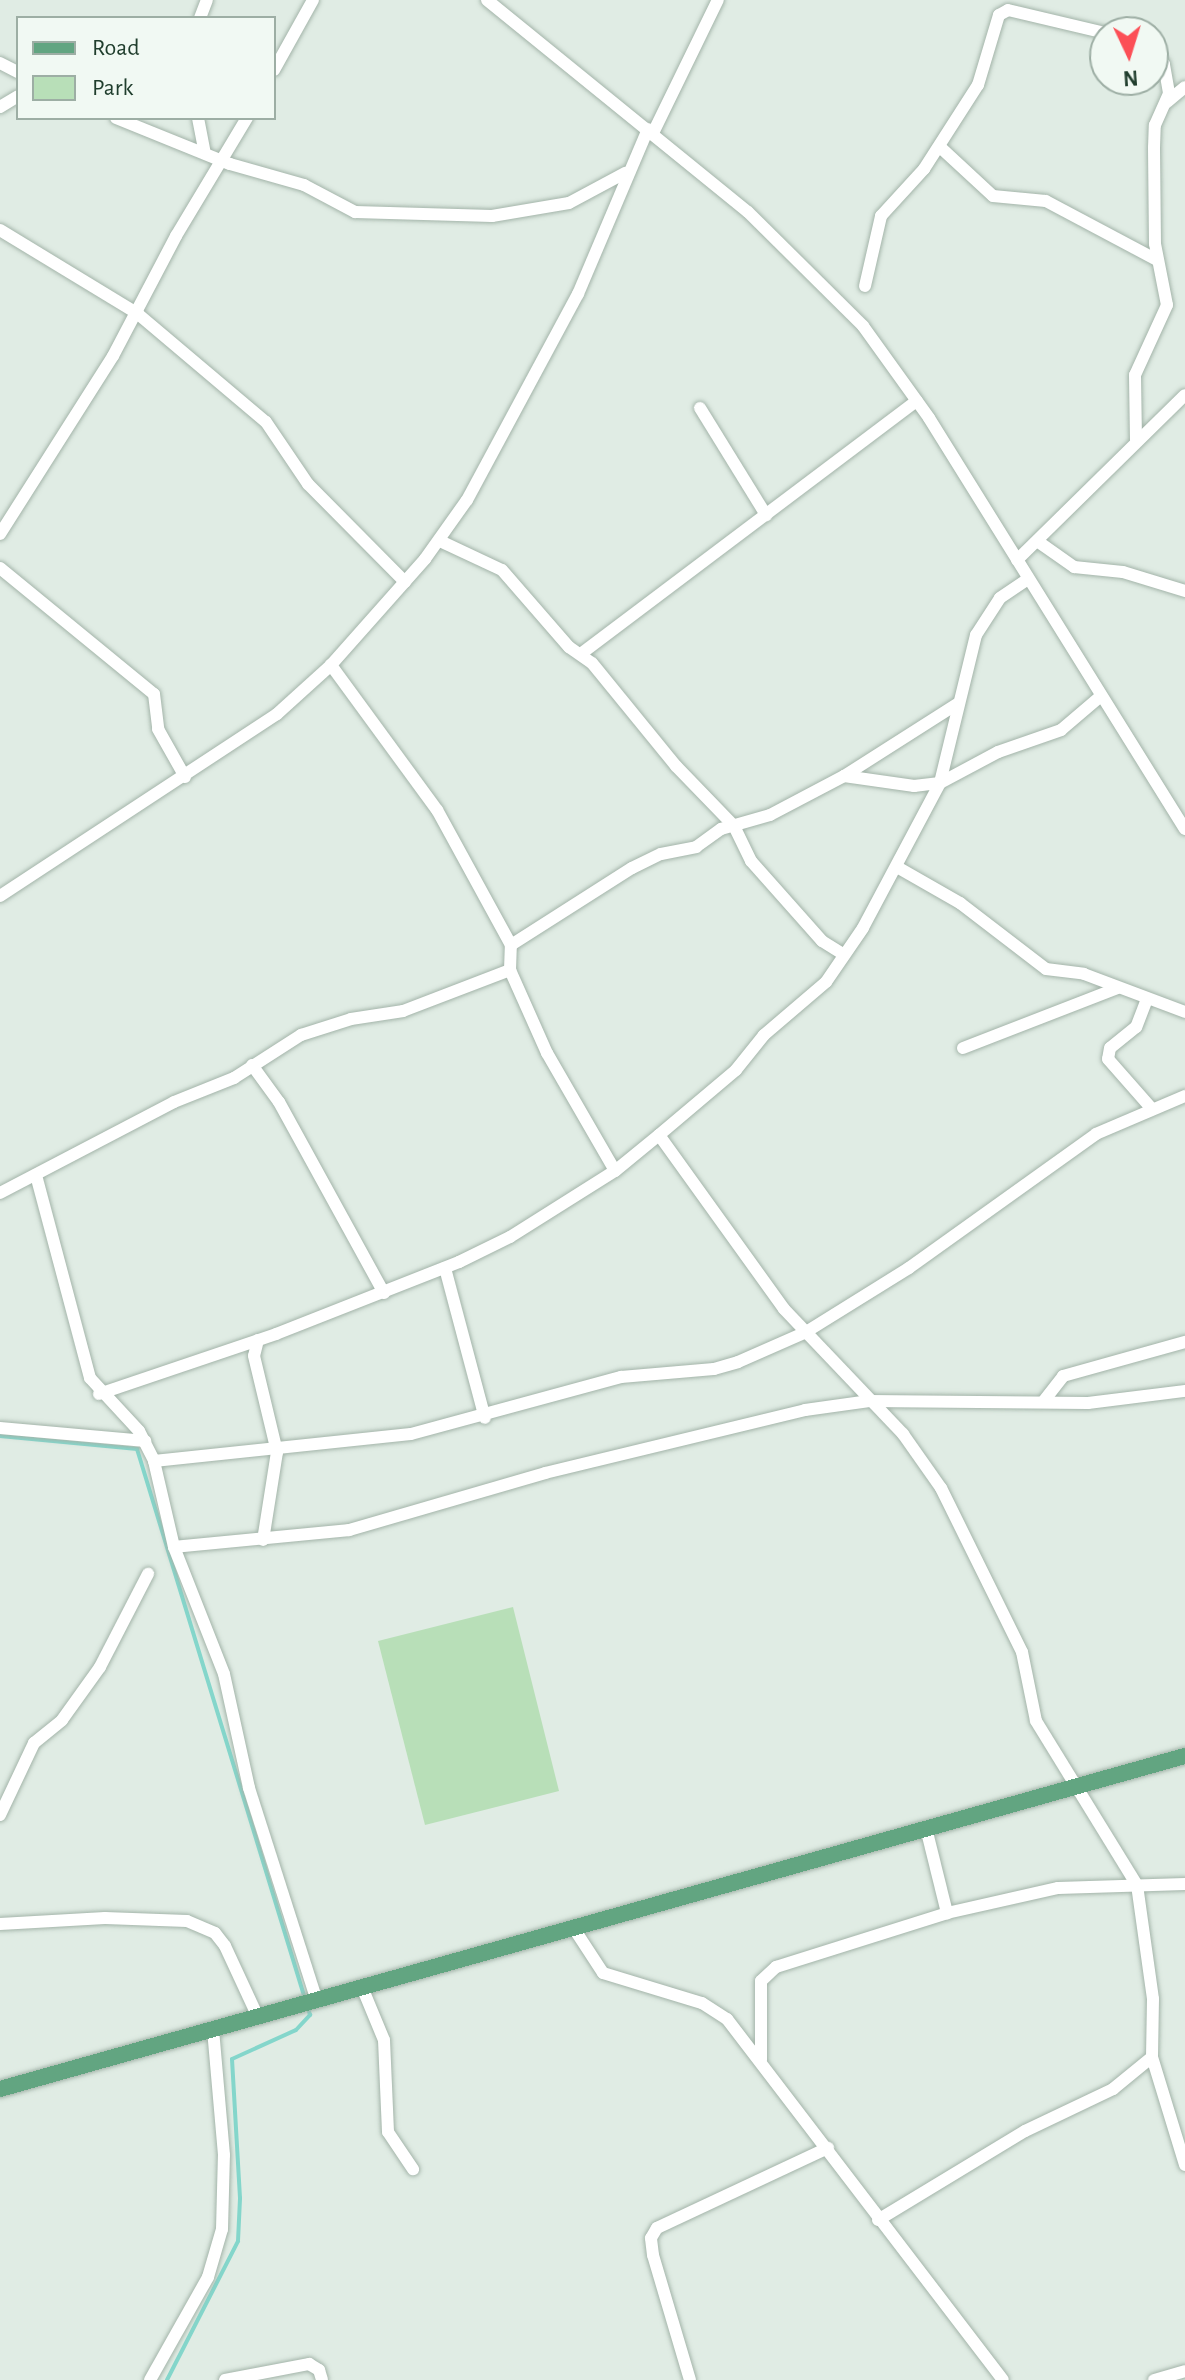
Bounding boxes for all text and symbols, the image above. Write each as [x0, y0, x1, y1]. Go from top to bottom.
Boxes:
legend [16, 16, 276, 120]
north arrow [1089, 16, 1169, 96]
text: Road [92, 36, 140, 60]
text: N [1122, 66, 1139, 89]
text: Park [92, 76, 133, 100]

